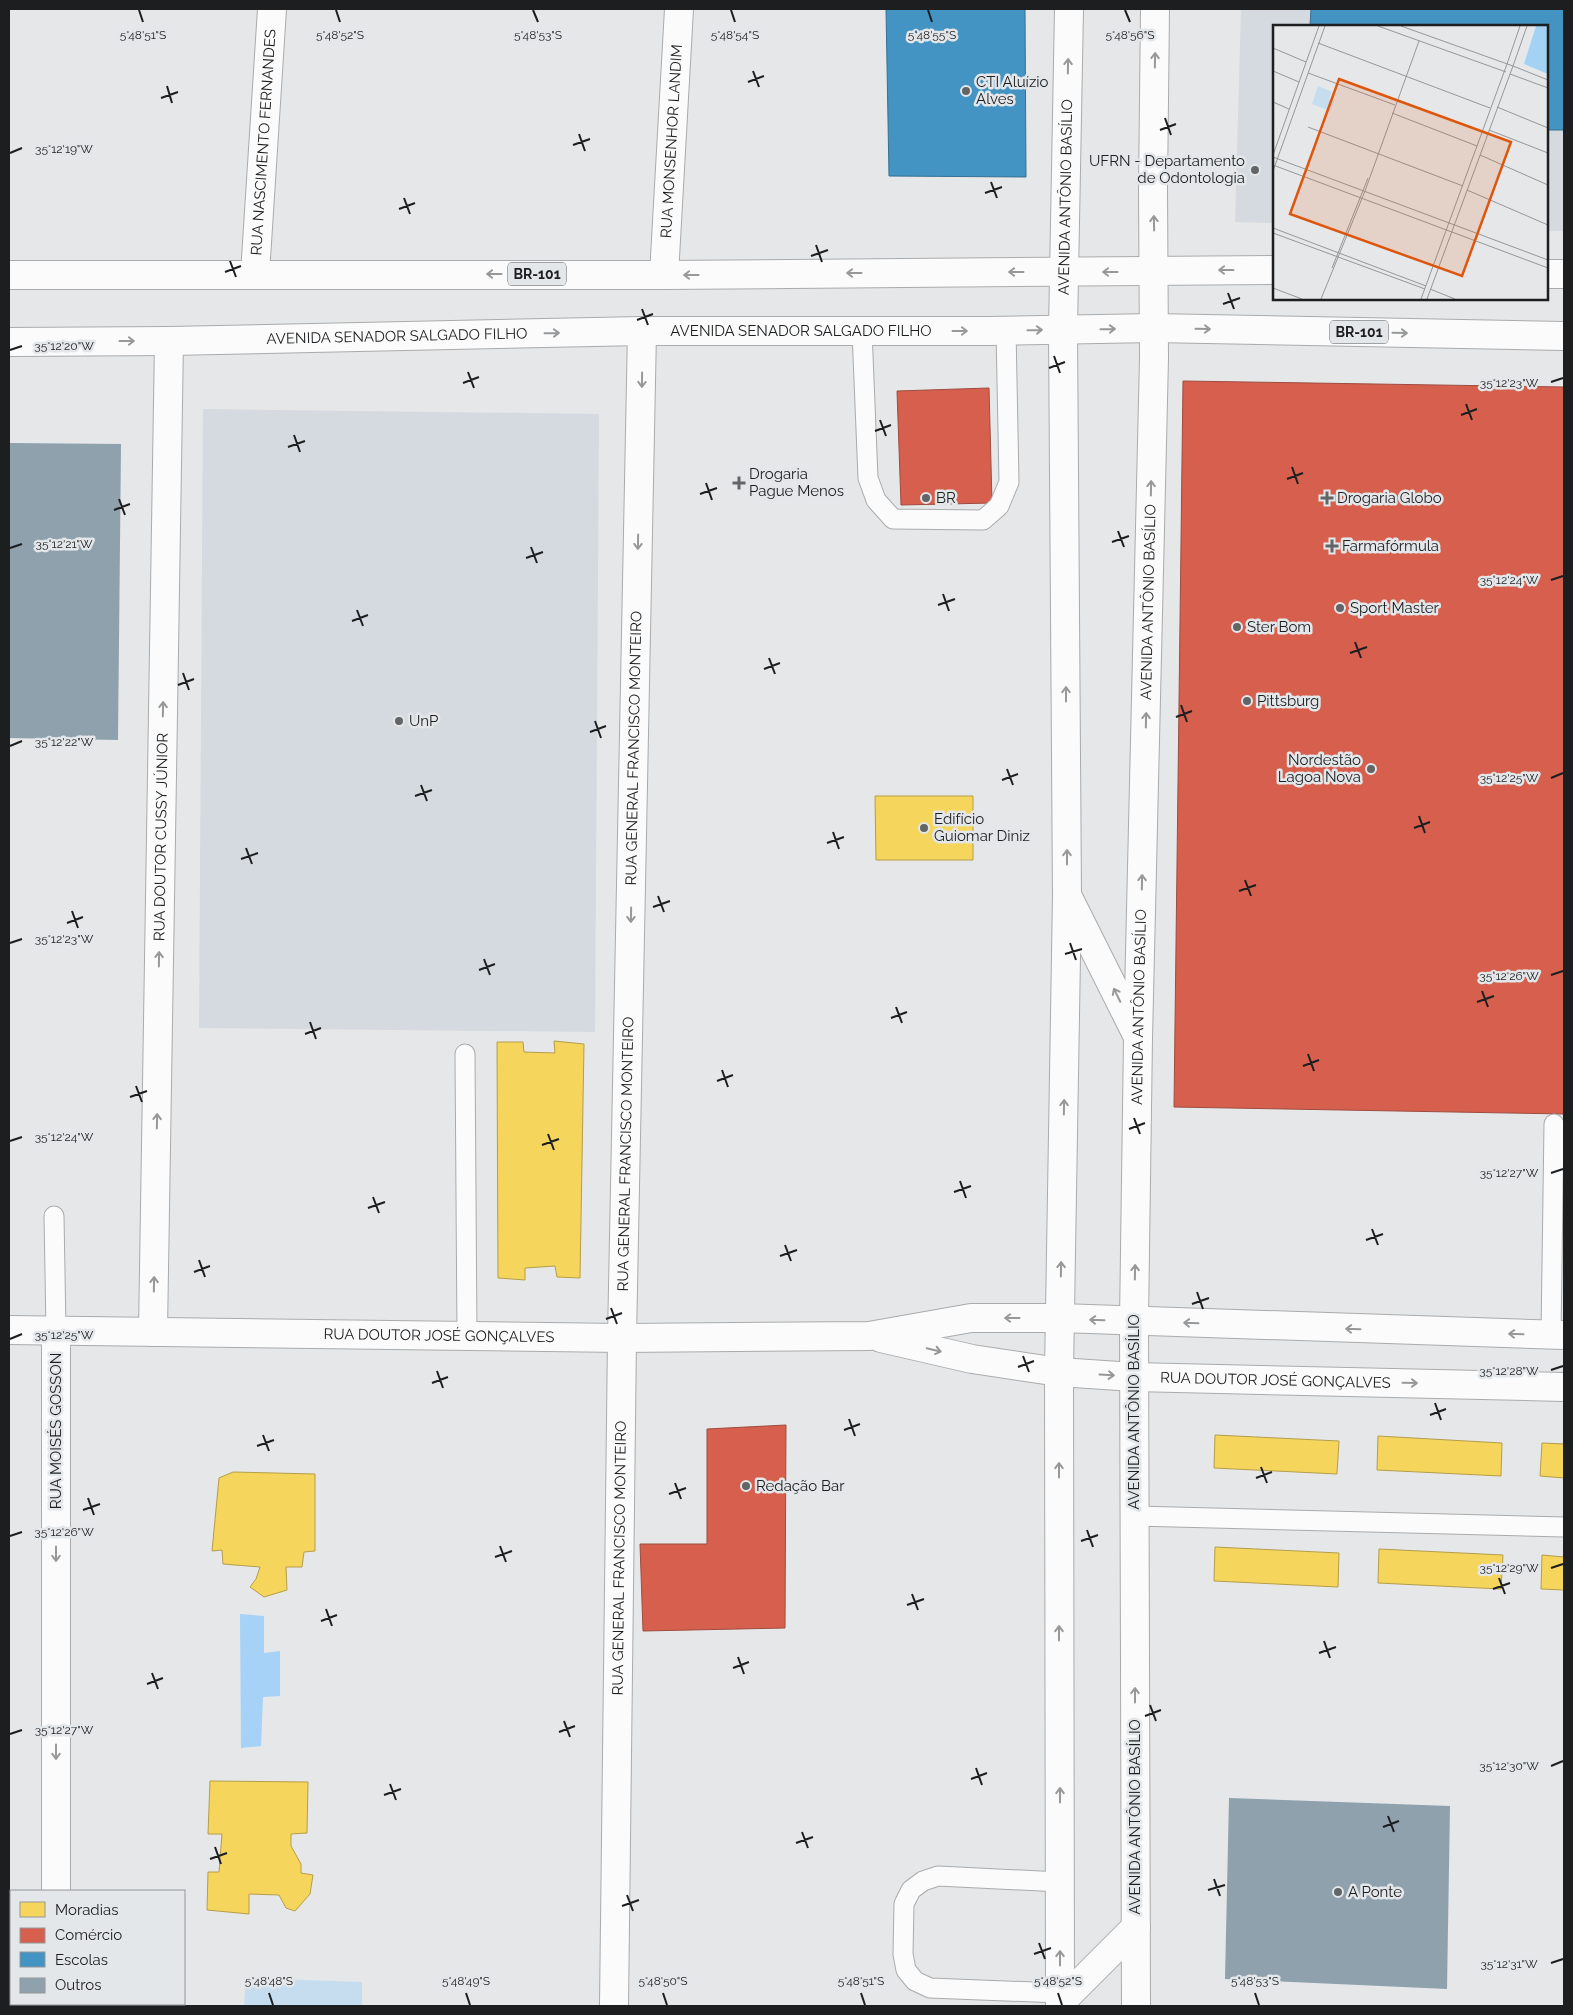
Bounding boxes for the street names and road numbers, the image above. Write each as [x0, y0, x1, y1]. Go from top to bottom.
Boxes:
street label: RUA NASCIMENTO FERNANDES [247, 29, 280, 256]
street label: RUA MONSENHOR LANDIM [657, 44, 686, 239]
street label: AVENIDA ANTÔNIO BASÍLIO [1055, 99, 1076, 295]
road number: BR-101 [508, 262, 566, 286]
road number: BR-101 [1330, 321, 1388, 344]
street label: AVENIDA SENADOR SALGADO FILHO [670, 322, 931, 340]
street label: AVENIDA SENADOR SALGADO FILHO [266, 324, 528, 348]
street label: AVENIDA ANTÔNIO BASÍLIO [1137, 504, 1160, 700]
street label: RUA GENERAL FRANCISCO MONTEIRO [622, 611, 645, 886]
street label: RUA DOUTOR CUSSY JÚNIOR [150, 733, 172, 941]
street label: AVENIDA ANTÔNIO BASÍLIO [1128, 909, 1150, 1105]
street label: RUA GENERAL FRANCISCO MONTEIRO [614, 1017, 637, 1292]
street label: AVENIDA ANTÔNIO BASÍLIO [1125, 1314, 1143, 1510]
street label: RUA DOUTOR JOSÉ GONÇALVES [323, 1325, 555, 1346]
street label: RUA MOISÉS GOSSON [47, 1353, 65, 1509]
street label: RUA DOUTOR JOSÉ GONÇALVES [1160, 1369, 1391, 1392]
street label: RUA GENERAL FRANCISCO MONTEIRO [609, 1421, 630, 1695]
street label: AVENIDA ANTÔNIO BASÍLIO [1126, 1719, 1144, 1915]

